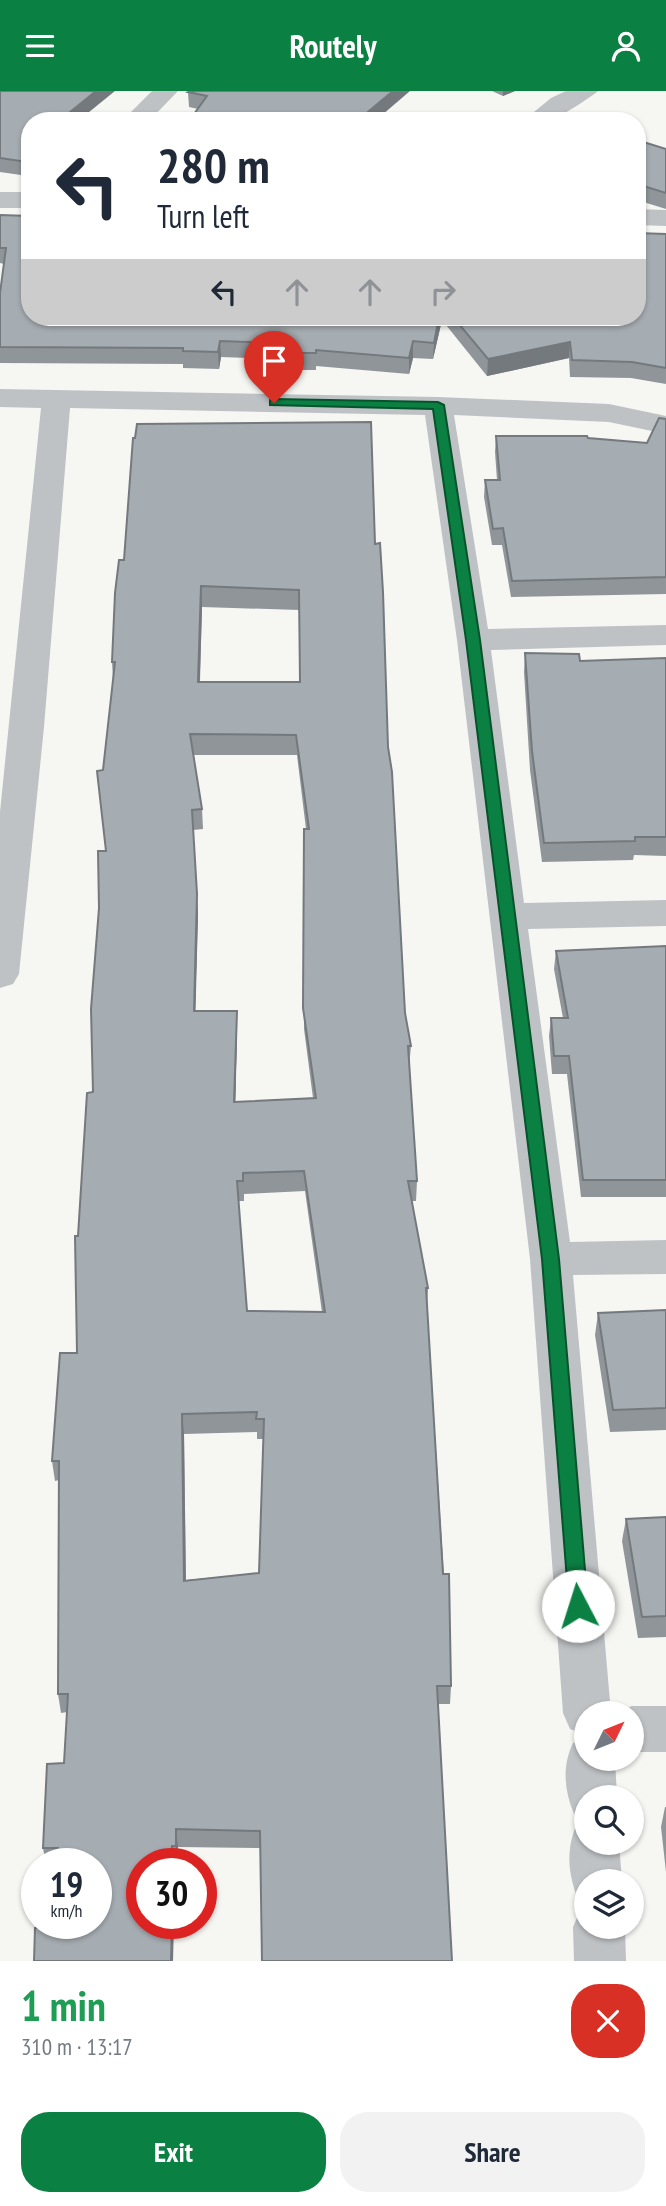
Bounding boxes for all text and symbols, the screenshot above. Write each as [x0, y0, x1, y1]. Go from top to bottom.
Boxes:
text: Routely [290, 25, 376, 67]
icon: menu [21, 27, 59, 65]
icon: person [607, 27, 645, 65]
text: 280 m [157, 133, 270, 197]
icon: left [42, 140, 133, 231]
text: Turn left [157, 195, 249, 237]
icon: left [205, 273, 243, 311]
icon: ahead [278, 273, 316, 311]
icon: ahead [351, 273, 389, 311]
icon: right [424, 273, 462, 311]
pin [244, 331, 304, 403]
icon: arrive [255, 342, 293, 380]
position arrow [541, 1569, 615, 1643]
north arrow [574, 1701, 644, 1771]
map controls [574, 1701, 644, 1939]
button: search [574, 1785, 644, 1855]
speed limit sign: 30 [126, 1848, 217, 1939]
text: 19 [50, 1861, 83, 1907]
button: layers [574, 1869, 644, 1939]
text: km/h [51, 1899, 82, 1922]
text: 1 min [21, 1978, 106, 2033]
button: close [571, 1984, 645, 2058]
text: 310 m · 13:17 [21, 2032, 133, 2061]
button: Exit [21, 2112, 326, 2192]
button: Share [340, 2112, 645, 2192]

